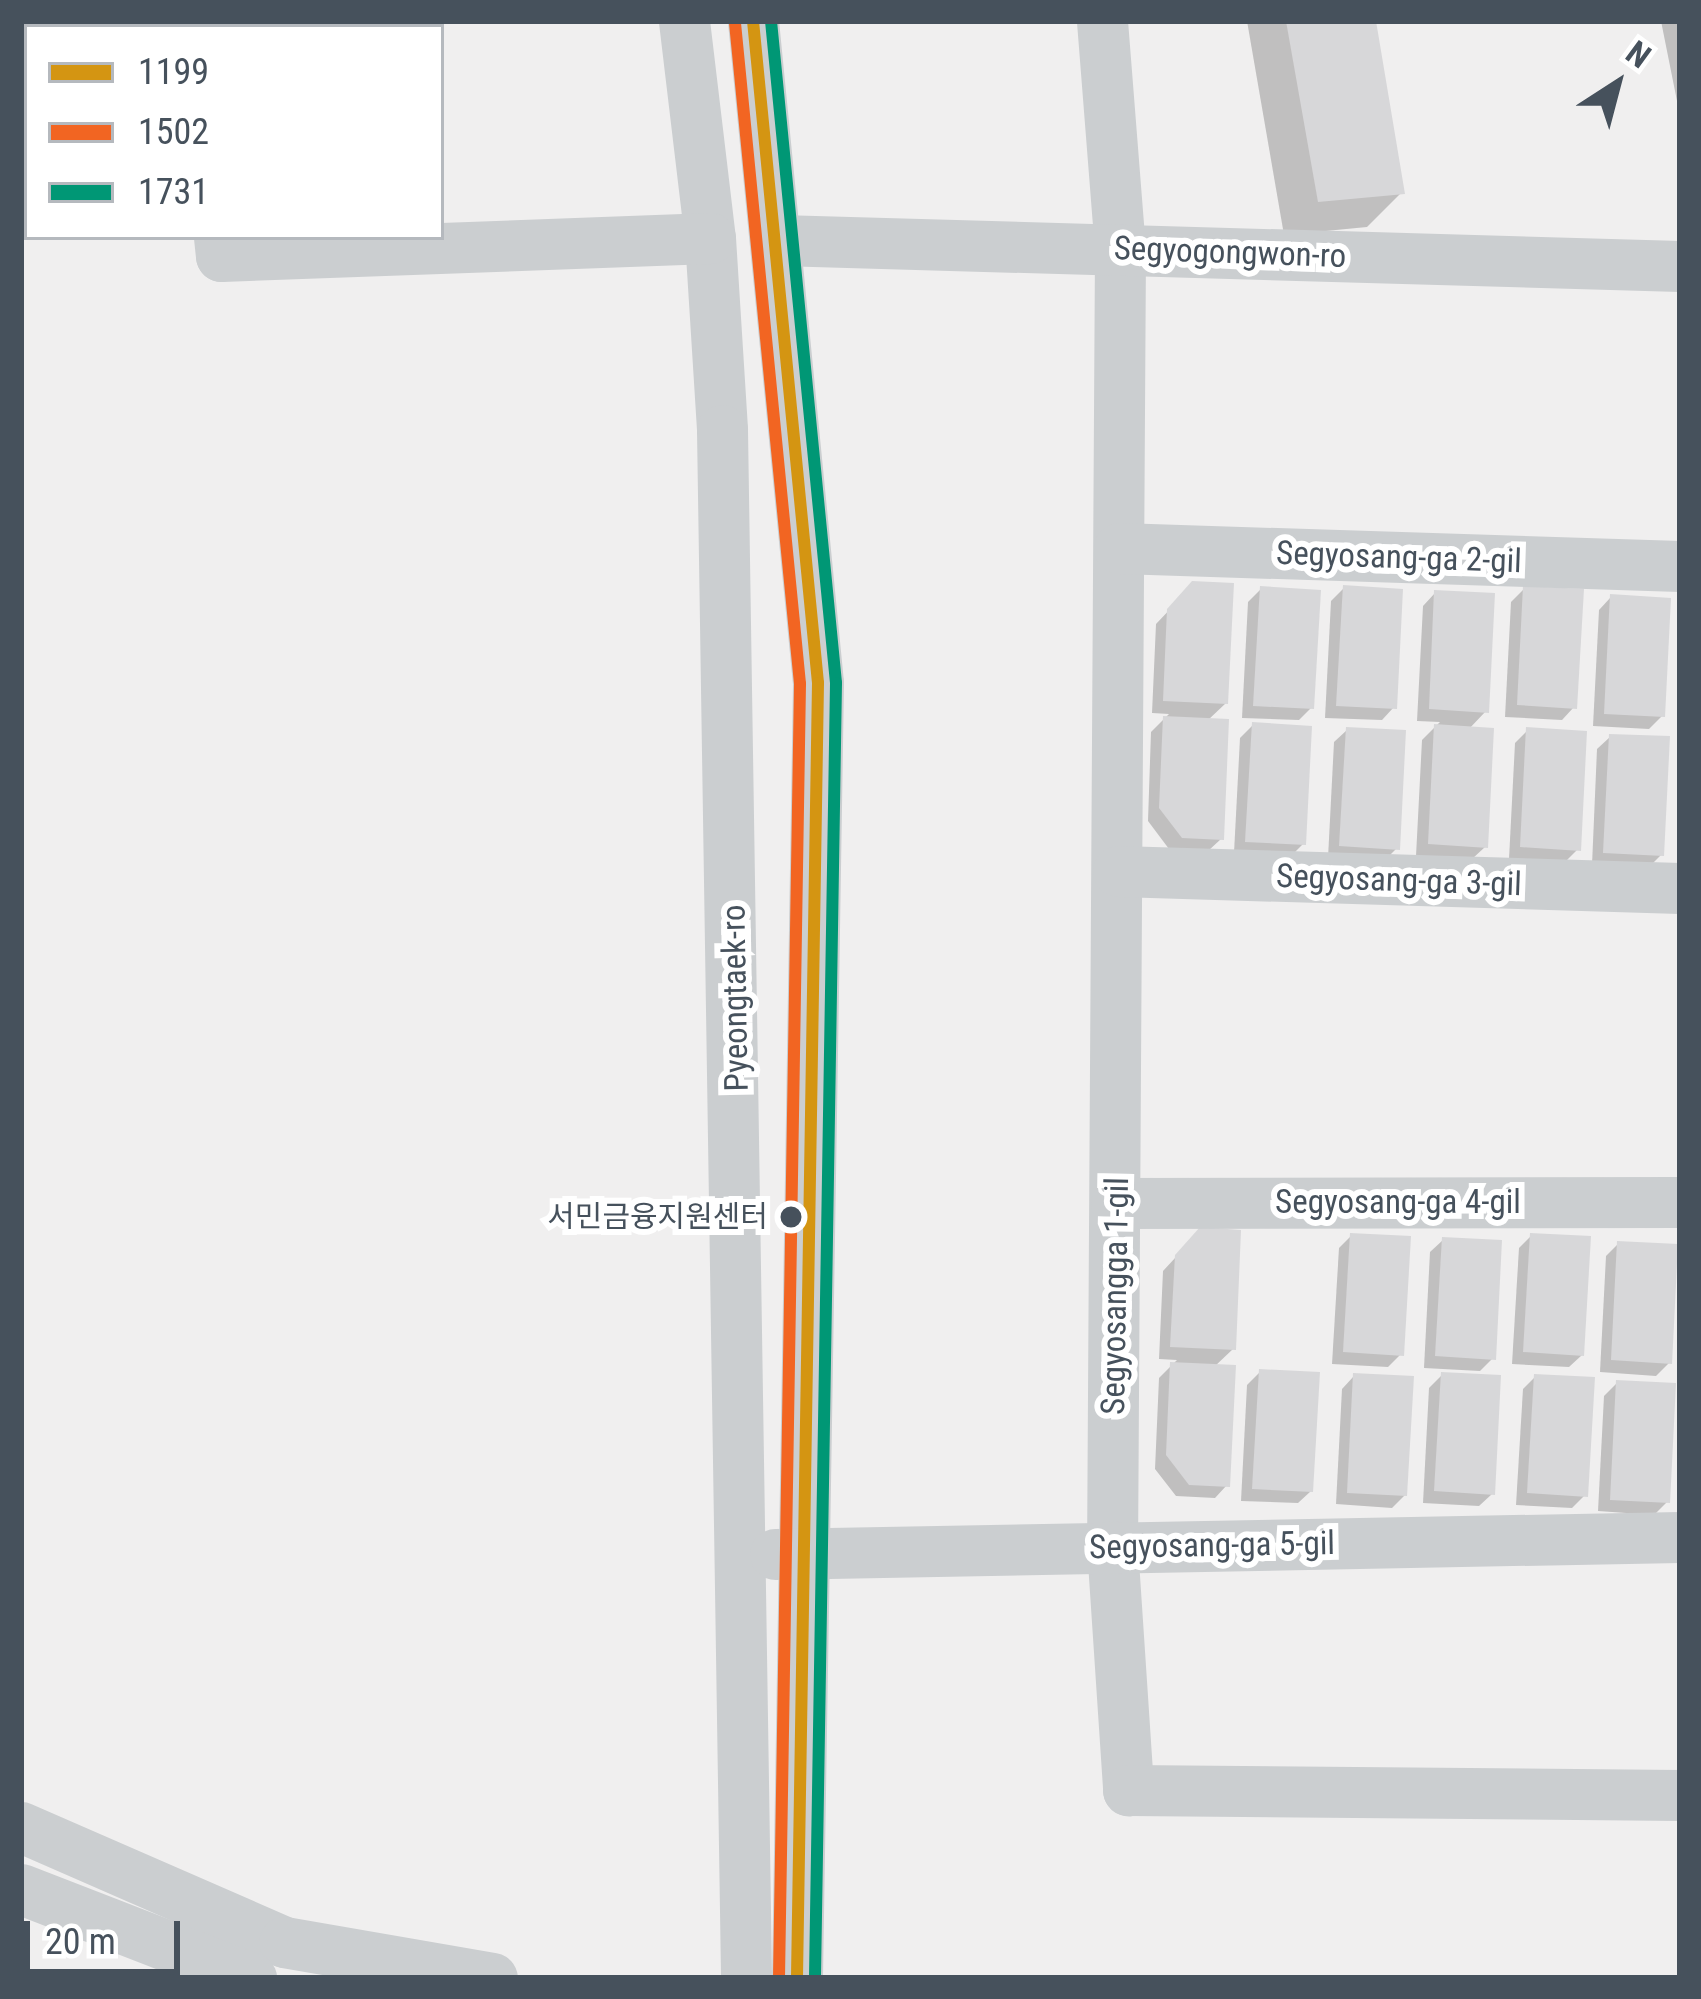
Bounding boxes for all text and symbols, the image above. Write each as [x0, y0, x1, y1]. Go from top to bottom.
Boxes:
legend [24, 24, 444, 240]
north arrow [1557, 24, 1677, 144]
text: N [1619, 33, 1658, 76]
text: 1199 [138, 51, 209, 93]
text: 1502 [138, 111, 209, 153]
text: 1731 [138, 171, 209, 213]
street label: Segyogongwon-ro [1113, 228, 1347, 276]
street label: Segyosang-ga 2-gil [1275, 533, 1523, 581]
street label: Segyosang-ga 3-gil [1275, 856, 1523, 904]
street label: Pyeongtaek-ro [714, 904, 756, 1092]
street label: Segyosangga 1-gil [1093, 1177, 1137, 1415]
street label: Segyosang-ga 4-gil [1275, 1182, 1521, 1222]
place label: 서민금융지원센터 [547, 1199, 768, 1235]
marker: 서민금융지원센터 [780, 1206, 802, 1228]
street label: Segyosang-ga 5-gil [1089, 1523, 1335, 1567]
scale bar [30, 1897, 186, 1971]
text: 20 m [45, 1921, 116, 1963]

